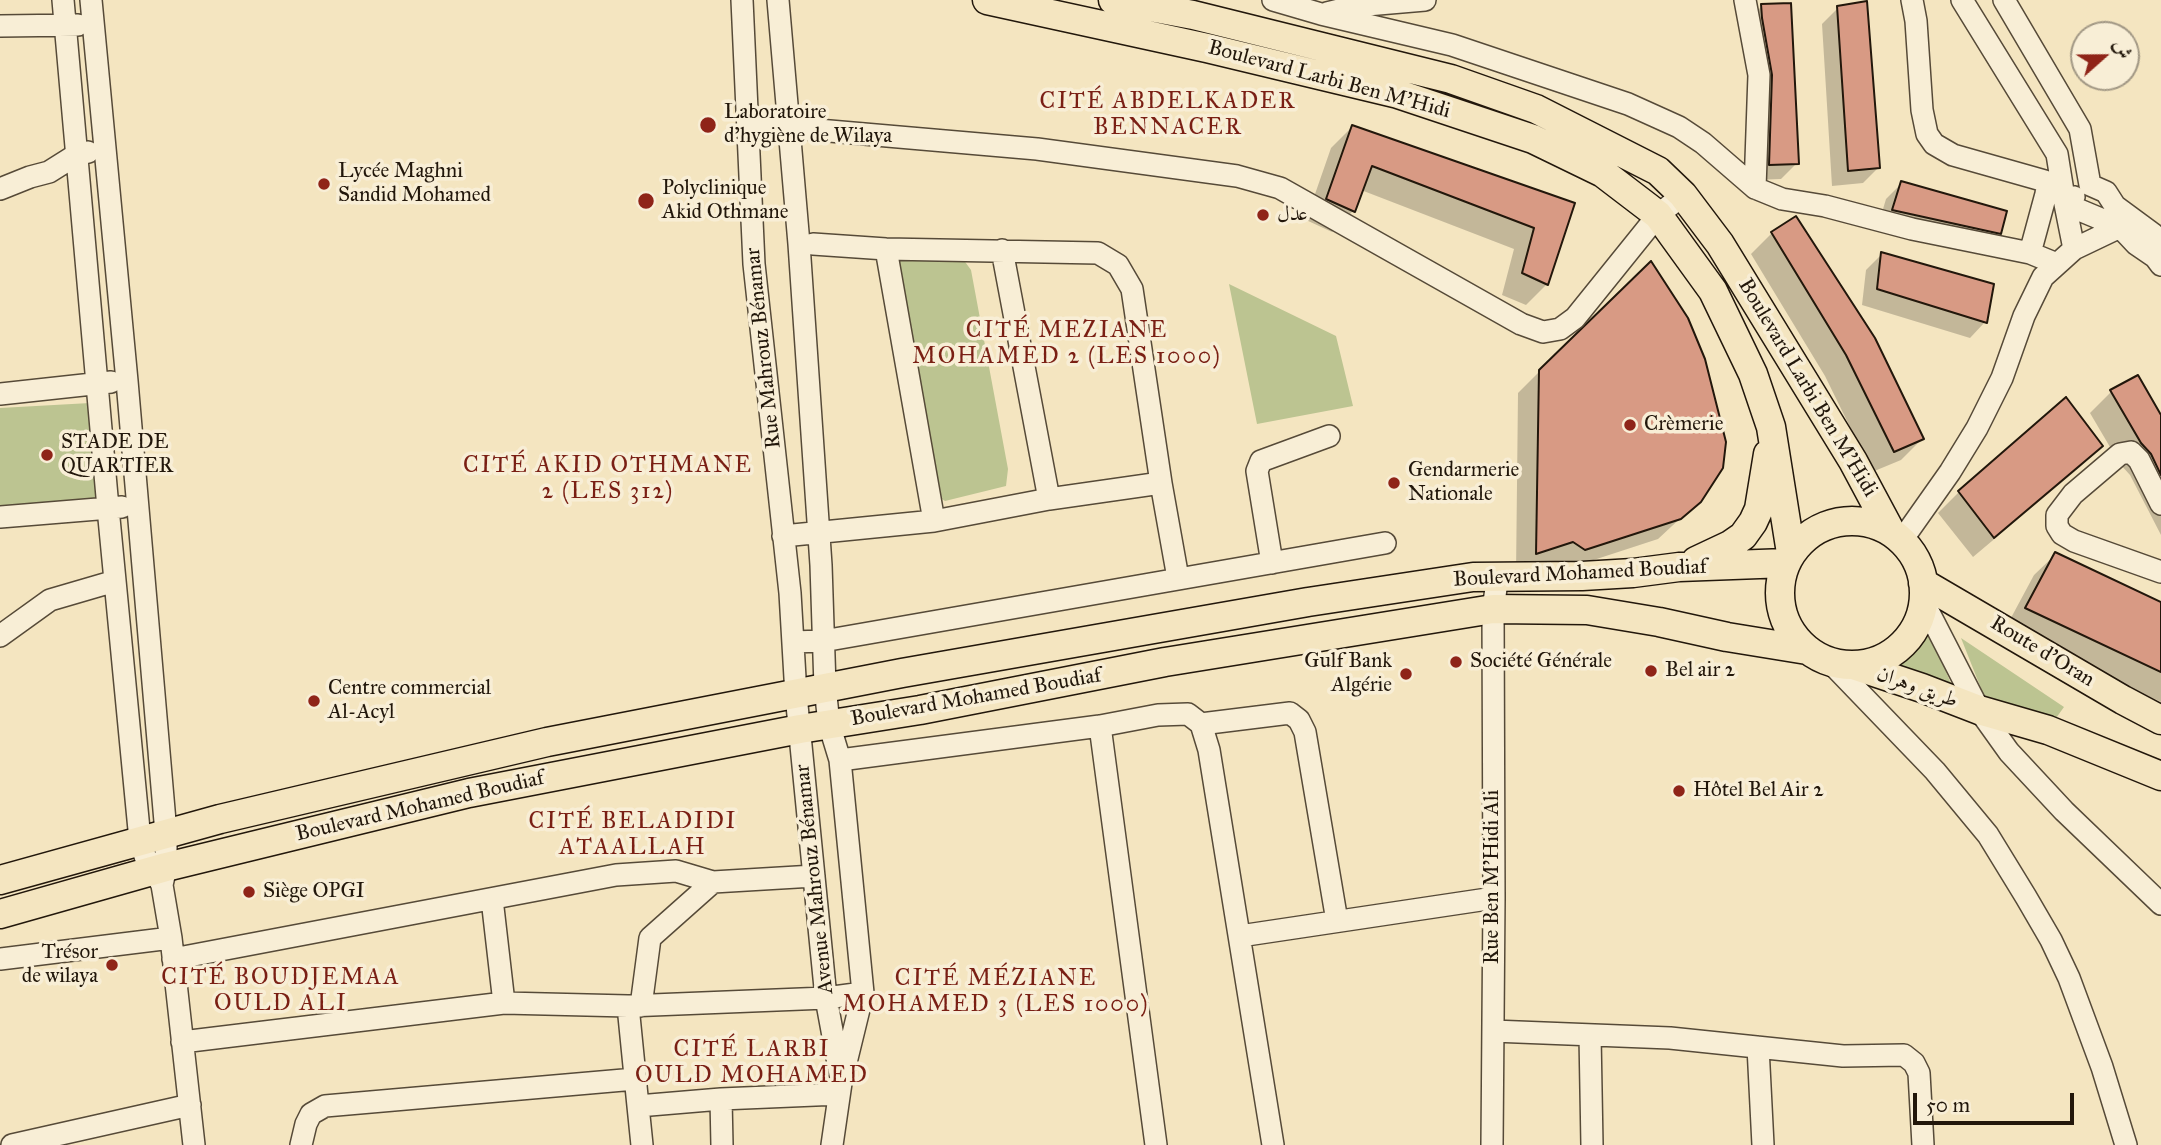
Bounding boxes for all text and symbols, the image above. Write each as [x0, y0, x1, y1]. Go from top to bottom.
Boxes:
north arrow [2070, 21, 2140, 91]
street label: Boulevard Larbi Ben M'Hidi [1205, 35, 1453, 125]
text: ش [2109, 36, 2137, 62]
district label: CITÉ ABDELKADER BENNACER [1041, 88, 1295, 142]
place label: Laboratoire d'hygiène de Wilaya [724, 100, 892, 150]
marker: Laboratoire d'hygiène de Wilaya [698, 115, 718, 135]
place label: Lycée Maghni Sandid Mohamed [338, 159, 491, 209]
marker: Lycée Maghni Sandid Mohamed [316, 176, 332, 192]
place label: Polyclinique Akid Othmane [662, 176, 788, 226]
marker: Polyclinique Akid Othmane [636, 191, 656, 211]
place label: عدل [1277, 202, 1308, 228]
marker: عدل [1255, 207, 1271, 223]
street label: Rue Mahrouz Bénamar [741, 246, 787, 450]
street label: Boulevard Larbi Ben M'Hidi [1732, 274, 1882, 502]
district label: CITÉ MEZIANE MOHAMED 2 (LES 1000) [915, 317, 1219, 371]
place label: Crèmerie [1644, 412, 1723, 438]
marker: Crèmerie [1622, 417, 1638, 433]
place label: STADE DE QUARTIER [61, 430, 173, 480]
marker: STADE DE QUARTIER [39, 447, 55, 463]
district label: CITÉ AKID OTHMANE 2 (LES 312) [465, 452, 751, 506]
place label: Gendarmerie Nationale [1408, 458, 1519, 508]
marker: Gendarmerie Nationale [1386, 475, 1402, 491]
street label: Boulevard Mohamed Boudiaf [1453, 555, 1707, 593]
street label: Route d'Oran [1985, 611, 2099, 693]
place label: Gulf Bank Algérie [1304, 649, 1392, 699]
place label: Société Générale [1470, 649, 1612, 675]
marker: Société Générale [1448, 654, 1464, 670]
place label: Bel air 2 [1665, 658, 1735, 684]
street label: طريق وهران [1873, 662, 1961, 714]
marker: Bel air 2 [1643, 663, 1659, 679]
street label: Boulevard Mohamed Boudiaf [849, 664, 1103, 732]
marker: Gulf Bank Algérie [1398, 666, 1414, 682]
place label: Centre commercial Al-Acyl [328, 676, 491, 726]
marker: Centre commercial Al-Acyl [306, 693, 322, 709]
street label: Avenue Mahrouz Bénamar [790, 763, 840, 995]
street label: Boulevard Mohamed Boudiaf [293, 766, 547, 848]
place label: Hôtel Bel Air 2 [1693, 778, 1824, 804]
marker: Hôtel Bel Air 2 [1671, 783, 1687, 799]
street label: Rue Ben M'Hidi Ali [1480, 790, 1506, 964]
district label: CITÉ BELADIDI ATAALLAH [530, 808, 736, 862]
place label: Siège OPGI [263, 879, 365, 905]
marker: Siège OPGI [241, 884, 257, 900]
place label: Trésor de wilaya [22, 940, 98, 990]
marker: Trésor de wilaya [104, 957, 120, 973]
district label: CITÉ BOUDJEMAA OULD ALI [163, 964, 399, 1018]
district label: CITÉ MÉZIANE MOHAMED 3 (LES 1000) [845, 965, 1147, 1019]
district label: CITÉ LARBI OULD MOHAMED [637, 1036, 867, 1090]
scale bar [1916, 1078, 2077, 1122]
text: 50 m [1926, 1092, 1970, 1118]

